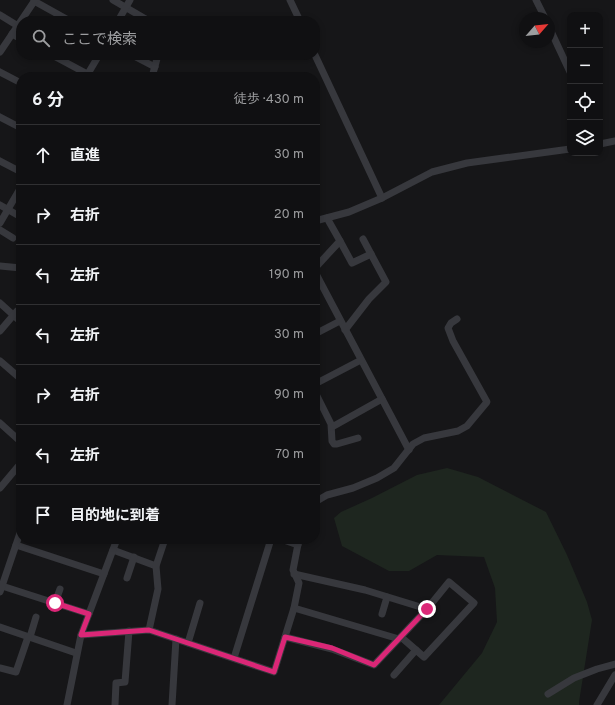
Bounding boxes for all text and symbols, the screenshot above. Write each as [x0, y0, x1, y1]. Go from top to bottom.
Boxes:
north arrow [519, 12, 555, 48]
map controls [567, 12, 603, 156]
button: + [567, 12, 603, 48]
search box [16, 16, 320, 60]
icon: search [30, 27, 52, 49]
text: ここで検索 [62, 31, 137, 50]
button: − [567, 48, 603, 84]
button: locate [567, 84, 603, 120]
text: 6 分 [32, 90, 64, 112]
text: 徒歩 · 430 m [234, 92, 304, 108]
button: layers [567, 120, 603, 156]
icon: ahead [32, 144, 54, 166]
text: 直進 [70, 147, 100, 166]
text: 30 m [274, 147, 304, 163]
icon: right [32, 204, 54, 226]
text: 右折 [70, 207, 100, 226]
text: 20 m [274, 207, 304, 223]
icon: left [32, 264, 54, 286]
text: 左折 [70, 267, 100, 286]
text: 190 m [269, 267, 304, 283]
icon: left [32, 324, 54, 346]
text: 左折 [70, 327, 100, 346]
text: 30 m [274, 327, 304, 343]
icon: right [32, 384, 54, 406]
text: 右折 [70, 387, 100, 406]
text: 90 m [274, 387, 304, 403]
icon: left [32, 444, 54, 466]
text: 左折 [70, 447, 100, 466]
text: 70 m [275, 447, 304, 463]
icon: arrive [32, 504, 54, 526]
text: 目的地に到着 [70, 507, 160, 526]
route start [46, 594, 64, 612]
route end [418, 600, 436, 618]

